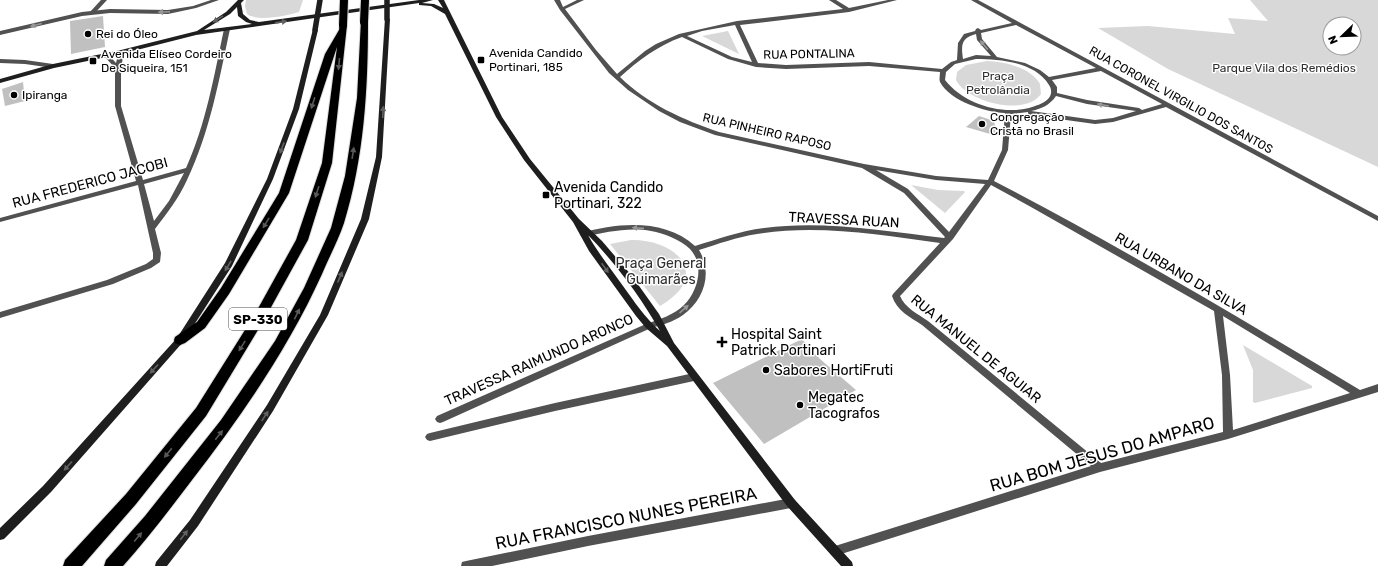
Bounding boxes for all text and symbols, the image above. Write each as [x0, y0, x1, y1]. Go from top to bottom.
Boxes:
one-way arrow [158, 8, 170, 15]
one-way arrow [213, 15, 223, 23]
north arrow [1322, 16, 1362, 56]
one-way arrow [275, 19, 287, 25]
one-way arrow [30, 22, 42, 28]
place label: Rei do Óleo [96, 27, 158, 41]
marker: Rei do Óleo [83, 29, 93, 39]
text: N [1326, 33, 1341, 46]
one-way arrow [980, 40, 989, 50]
street label: RUA CORONEL VIRGILIO DOS SANTOS [1087, 43, 1275, 157]
place label: Avenida Candido Portinari, 185 [489, 46, 583, 74]
street label: RUA PONTALINA [763, 46, 855, 62]
place label: Avenida Elíseo Cordeiro De Siqueira, 151 [101, 47, 232, 75]
marker: Avenida Candido Portinari, 185 [476, 55, 486, 65]
marker: Avenida Elíseo Cordeiro De Siqueira, 151 [88, 56, 98, 66]
one-way arrow [336, 58, 343, 70]
park label: Parque Vila dos Remédios [1212, 61, 1356, 75]
park label: Praça Petrolândia [966, 69, 1030, 97]
place label: Ipiranga [22, 88, 67, 102]
marker: Ipiranga [9, 90, 19, 100]
one-way arrow [310, 97, 316, 109]
one-way arrow [1097, 102, 1110, 108]
one-way arrow [379, 106, 386, 118]
street label: RUA PINHEIRO RAPOSO [701, 110, 833, 154]
place label: Congregação Cristã no Brasil [990, 110, 1074, 138]
marker: Congregação Cristã no Brasil [977, 119, 987, 129]
one-way arrow [278, 142, 284, 154]
one-way arrow [351, 147, 357, 159]
street label: RUA FREDERICO JACOBI [10, 154, 170, 212]
place label: Avenida Candido Portinari, 322 [554, 179, 663, 212]
one-way arrow [314, 186, 320, 198]
marker: Avenida Candido Portinari, 322 [541, 190, 551, 200]
street label: TRAVESSA RUAN [788, 209, 900, 231]
one-way arrow [262, 217, 269, 229]
one-way arrow [632, 225, 644, 232]
street label: RUA URBANO DA SILVA [1112, 229, 1251, 319]
park label: Praça General Guimarães [616, 255, 706, 288]
one-way arrow [224, 260, 231, 272]
one-way arrow [601, 263, 609, 273]
one-way arrow [337, 272, 343, 283]
street label: RUA MANUEL DE AGUIAR [907, 291, 1045, 407]
one-way arrow [678, 305, 689, 314]
road number: SP-330 [229, 308, 287, 330]
one-way arrow [294, 308, 300, 320]
street label: TRAVESSA RAIMUNDO ARONCO [442, 311, 636, 409]
place label: Hospital Saint Patrick Portinari [731, 326, 836, 359]
marker: Hospital Saint Patrick Portinari [716, 336, 728, 348]
one-way arrow [238, 341, 246, 351]
place label: Sabores HortiFruti [774, 362, 893, 379]
one-way arrow [149, 364, 159, 374]
marker: Sabores HortiFruti [761, 365, 771, 375]
place label: Megatec Tacografos [808, 389, 880, 422]
marker: Megatec Tacografos [795, 400, 805, 410]
one-way arrow [261, 410, 268, 422]
street label: RUA BOM JESUS DO AMPARO [987, 412, 1217, 496]
one-way arrow [215, 430, 224, 441]
one-way arrow [164, 447, 173, 458]
one-way arrow [63, 461, 72, 471]
street label: RUA FRANCISCO NUNES PEREIRA [493, 483, 759, 553]
one-way arrow [180, 530, 189, 541]
one-way arrow [134, 532, 143, 542]

